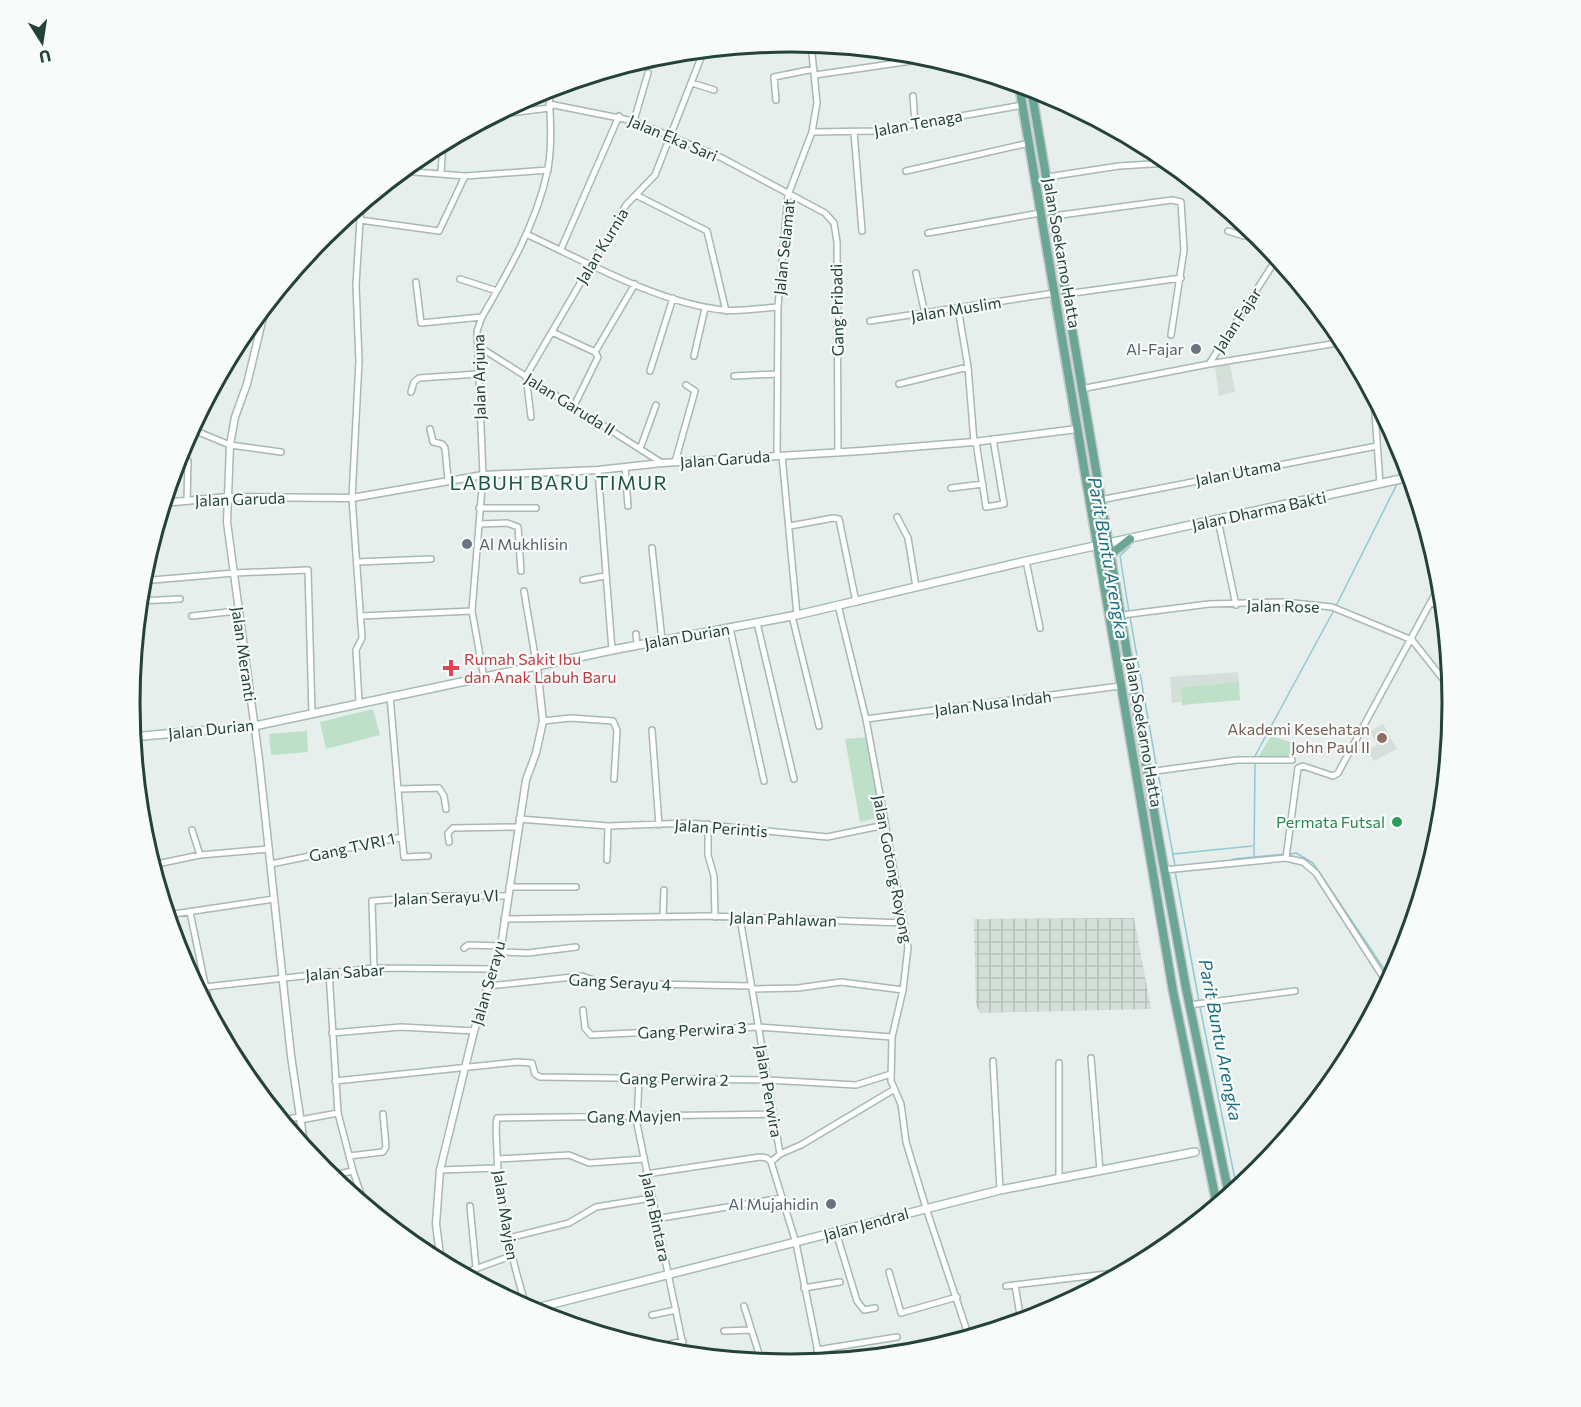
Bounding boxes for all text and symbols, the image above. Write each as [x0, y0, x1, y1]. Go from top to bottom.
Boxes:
north arrow [12, 12, 72, 72]
text: U [38, 47, 53, 68]
street label: Jalan Tenaga [872, 105, 964, 140]
street label: Jalan Eka Sari [626, 110, 721, 165]
street label: Jalan Soekarno Hatta [1040, 176, 1085, 329]
street label: Jalan Selamat [769, 197, 798, 296]
street label: Jalan Kurnia [571, 204, 632, 287]
street label: Gang Pribadi [826, 263, 847, 357]
street label: Jalan Fajar [1209, 283, 1265, 356]
street label: Jalan Muslim [909, 292, 1003, 325]
street label: Jalan Arjuna [468, 334, 489, 420]
place label: Al-Fajar [1126, 339, 1185, 358]
marker: Al-Fajar [1189, 342, 1203, 356]
street label: Jalan Garuda II [522, 368, 619, 439]
street label: Jalan Garuda [679, 446, 771, 471]
street label: Jalan Utama [1194, 454, 1282, 489]
district label: LABUH BARU TIMUR [449, 470, 669, 494]
water label: Parit Buntu Arengka [1084, 475, 1134, 641]
street label: Jalan Garuda [194, 487, 286, 510]
street label: Jalan Dharma Bakti [1190, 487, 1328, 534]
place label: Al Mukhlisin [479, 534, 568, 553]
marker: Al Mukhlisin [460, 537, 474, 551]
street label: Jalan Rose [1246, 595, 1320, 616]
street label: Jalan Meranti [228, 605, 261, 703]
street label: Jalan Durian [643, 619, 731, 652]
place label: Rumah Sakit Ibu dan Anak Labuh Baru [464, 649, 616, 686]
street label: Jalan Soekarno Hatta [1122, 655, 1167, 808]
marker: Rumah Sakit Ibu dan Anak Labuh Baru [442, 659, 460, 677]
street label: Jalan Nusa Indah [933, 686, 1053, 719]
street label: Jalan Durian [167, 715, 255, 742]
place label: Akademi Kesehatan John Paul II [1227, 719, 1370, 756]
marker: Akademi Kesehatan John Paul II [1375, 731, 1389, 745]
street label: Jalan Gotong Royong [870, 793, 917, 945]
place label: Permata Futsal [1276, 812, 1385, 831]
street label: Jalan Perintis [674, 815, 768, 840]
marker: Permata Futsal [1390, 815, 1404, 829]
street label: Gang TVRI 1 [307, 828, 397, 865]
street label: Jalan Serayu VI [393, 885, 499, 908]
street label: Jalan Pahlawan [729, 907, 837, 930]
street label: Jalan Serayu [466, 938, 509, 1027]
water label: Parit Buntu Arengka [1195, 957, 1247, 1123]
street label: Jalan Sabar [305, 959, 386, 984]
street label: Gang Serayu 4 [568, 969, 672, 994]
street label: Gang Perwira 3 [637, 1017, 747, 1042]
street label: Jalan Perwira [752, 1043, 787, 1139]
street label: Gang Perwira 2 [619, 1068, 729, 1089]
street label: Gang Mayjen [587, 1105, 681, 1126]
street label: Jalan Mayjen [490, 1168, 523, 1261]
street label: Jalan Bintara [638, 1170, 675, 1263]
place label: Al Mujahidin [728, 1194, 819, 1213]
marker: Al Mujahidin [824, 1197, 838, 1211]
street label: Jalan Jendral [821, 1203, 911, 1244]

